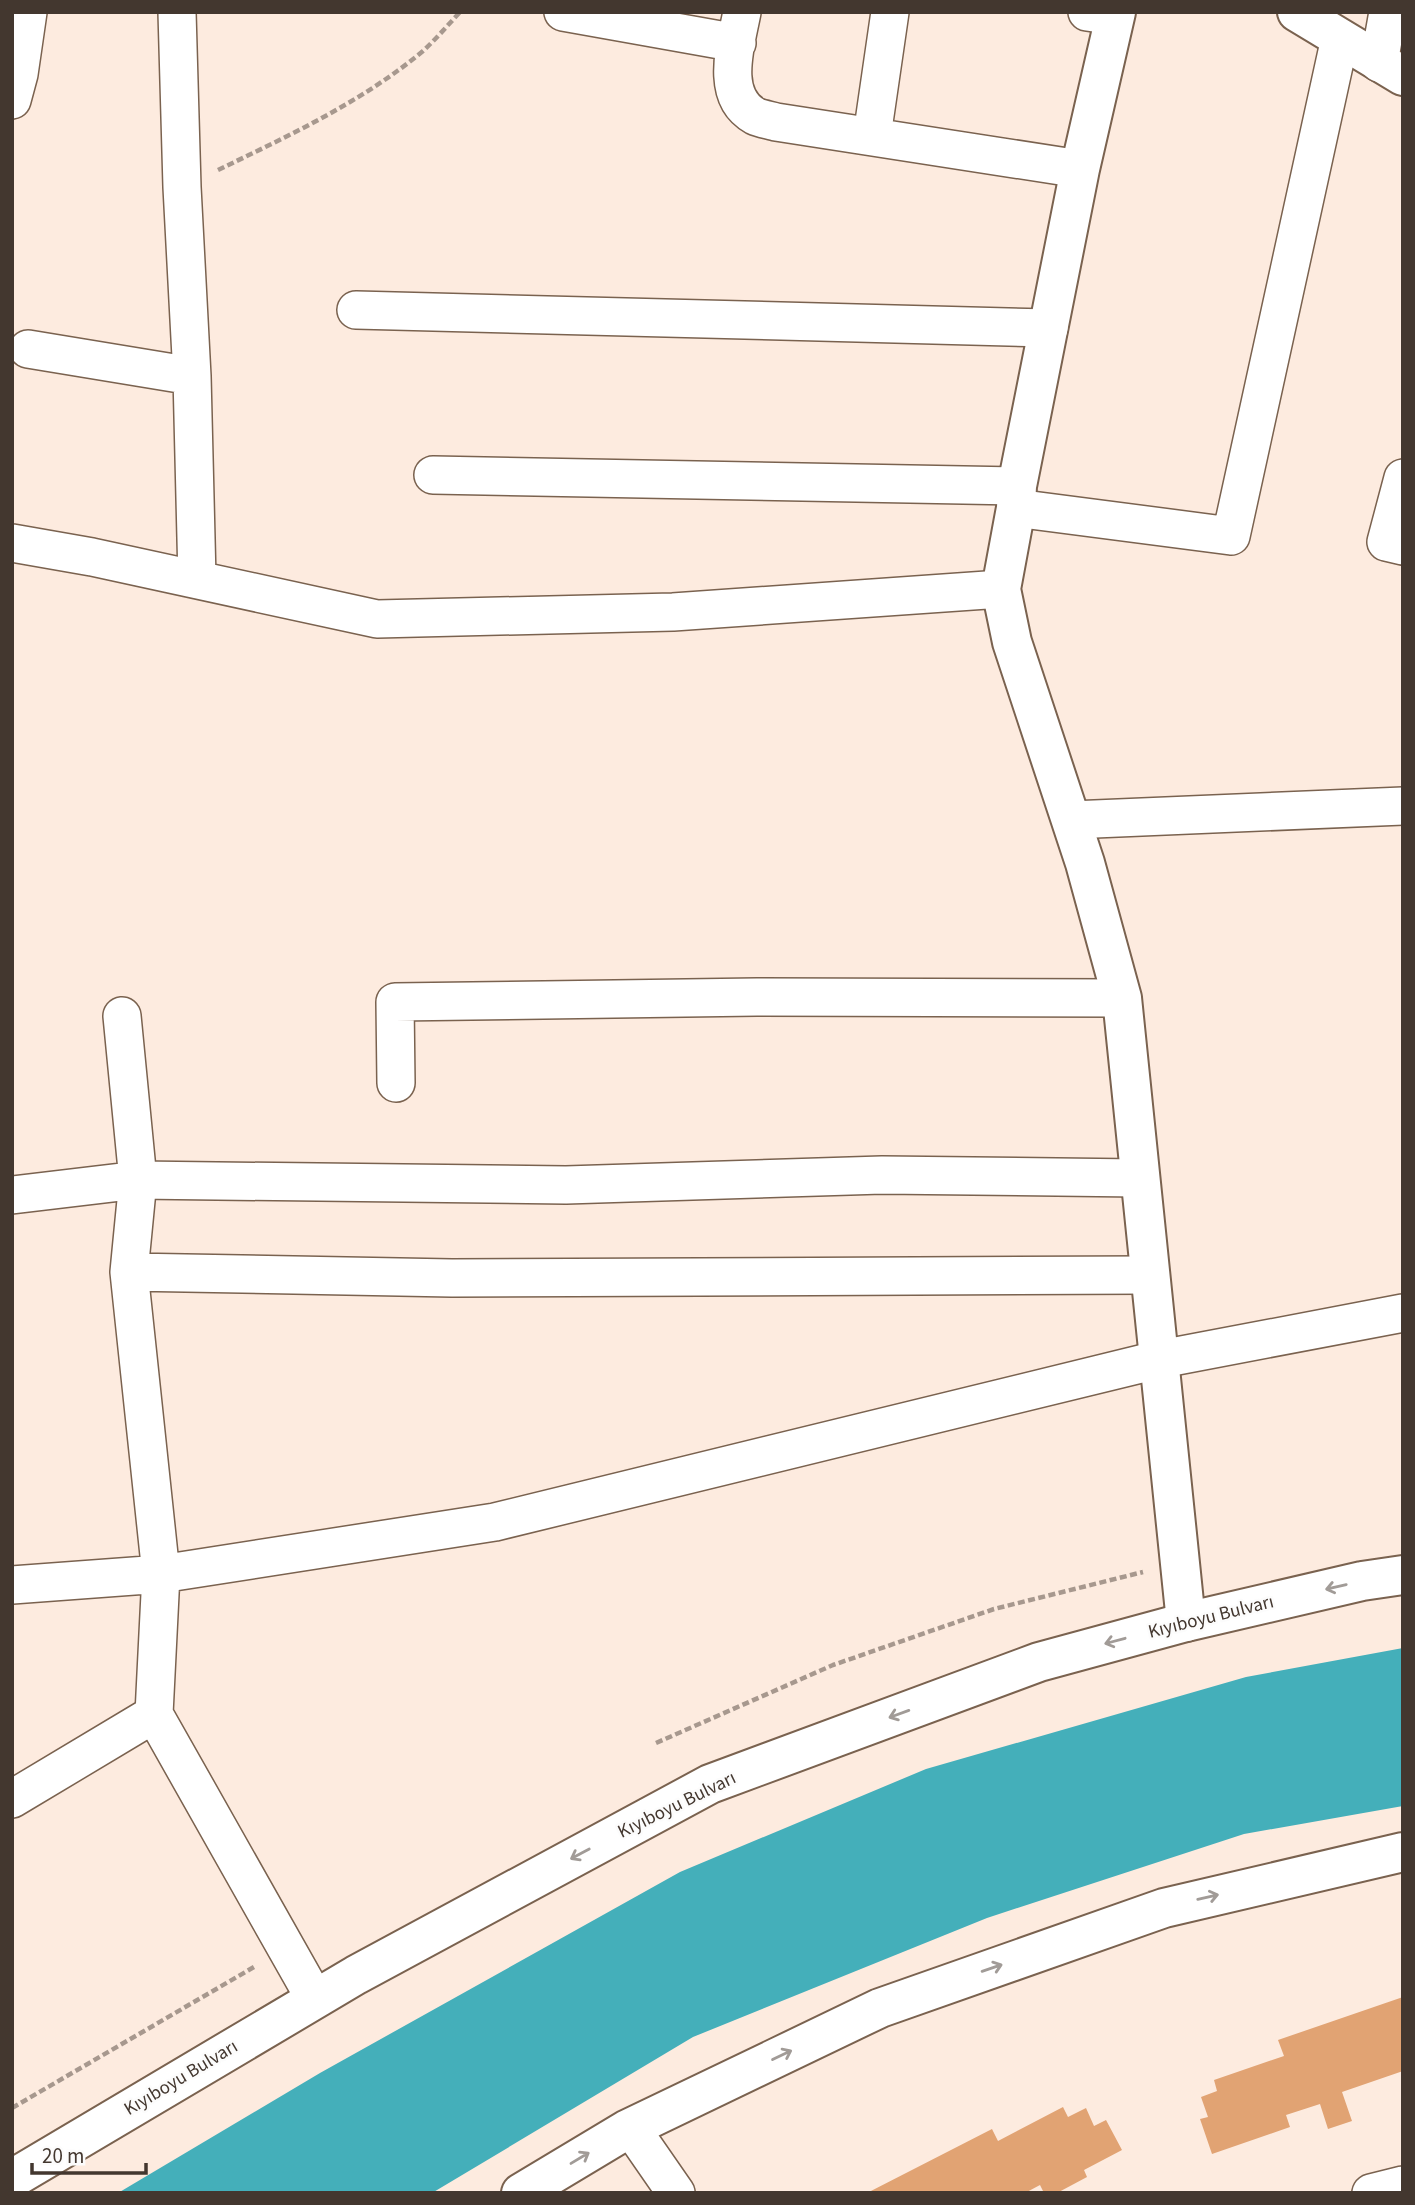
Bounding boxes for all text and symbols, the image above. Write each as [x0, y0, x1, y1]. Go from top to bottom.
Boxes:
one-way arrow [1325, 1581, 1348, 1594]
street label: Kıyıboyu Bulvarı [1145, 1588, 1277, 1646]
one-way arrow [1104, 1635, 1127, 1648]
one-way arrow [889, 1708, 911, 1721]
street label: Kıyıboyu Bulvarı [613, 1765, 741, 1845]
one-way arrow [570, 1848, 591, 1862]
one-way arrow [1196, 1890, 1219, 1904]
one-way arrow [981, 1961, 1003, 1973]
street label: Kıyıboyu Bulvarı [119, 2033, 243, 2123]
one-way arrow [771, 2048, 793, 2061]
scale bar [32, 2132, 145, 2176]
text: 20 m [42, 2141, 84, 2171]
one-way arrow [569, 2151, 589, 2165]

